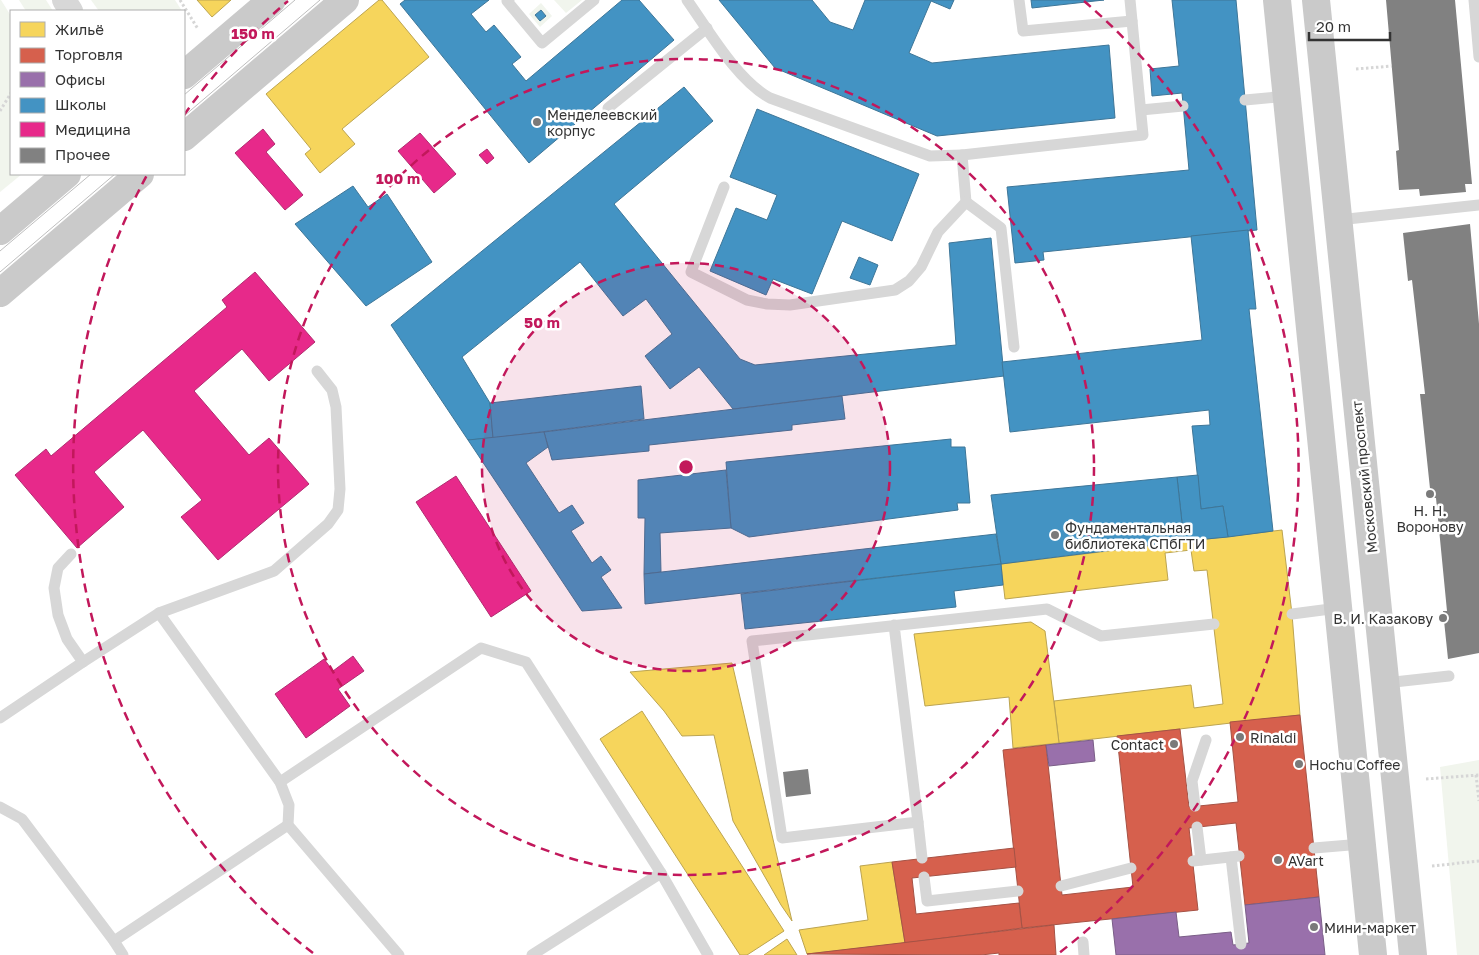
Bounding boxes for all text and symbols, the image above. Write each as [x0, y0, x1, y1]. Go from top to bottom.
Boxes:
legend [10, 10, 185, 175]
scale bar [1309, 10, 1390, 42]
text: 20 m [1316, 17, 1351, 35]
text: Жильё [55, 20, 104, 38]
text: 150 m [231, 24, 275, 42]
text: Торговля [55, 45, 123, 63]
text: Офисы [55, 70, 105, 88]
text: Школы [55, 95, 106, 113]
place label: Менделеевский корпус [547, 106, 657, 139]
marker: Менделеевский корпус [531, 116, 543, 128]
text: Медицина [55, 120, 131, 138]
text: Прочее [55, 145, 111, 163]
text: 100 m [376, 169, 420, 187]
text: 50 m [524, 313, 560, 331]
street label: Московский проспект [1348, 400, 1380, 554]
centre of rings [677, 458, 695, 476]
marker: Н. Н. Воронову [1424, 488, 1436, 500]
place label: Н. Н. Воронову [1396, 502, 1464, 535]
place label: Фундаментальная библиотека СПбГТИ [1065, 519, 1205, 552]
marker: Фундаментальная библиотека СПбГТИ [1049, 529, 1061, 541]
place label: В. И. Казакову [1333, 610, 1433, 627]
marker: В. И. Казакову [1437, 612, 1449, 624]
place label: Rinaldi [1250, 729, 1297, 746]
marker: Rinaldi [1234, 731, 1246, 743]
place label: Contact [1111, 736, 1164, 753]
marker: Contact [1168, 738, 1180, 750]
place label: Hochu Coffee [1309, 756, 1401, 773]
marker: Hochu Coffee [1293, 758, 1305, 770]
place label: AVart [1288, 852, 1324, 869]
marker: AVart [1272, 854, 1284, 866]
place label: Мини-маркет [1324, 919, 1416, 936]
marker: Мини-маркет [1308, 921, 1320, 933]

